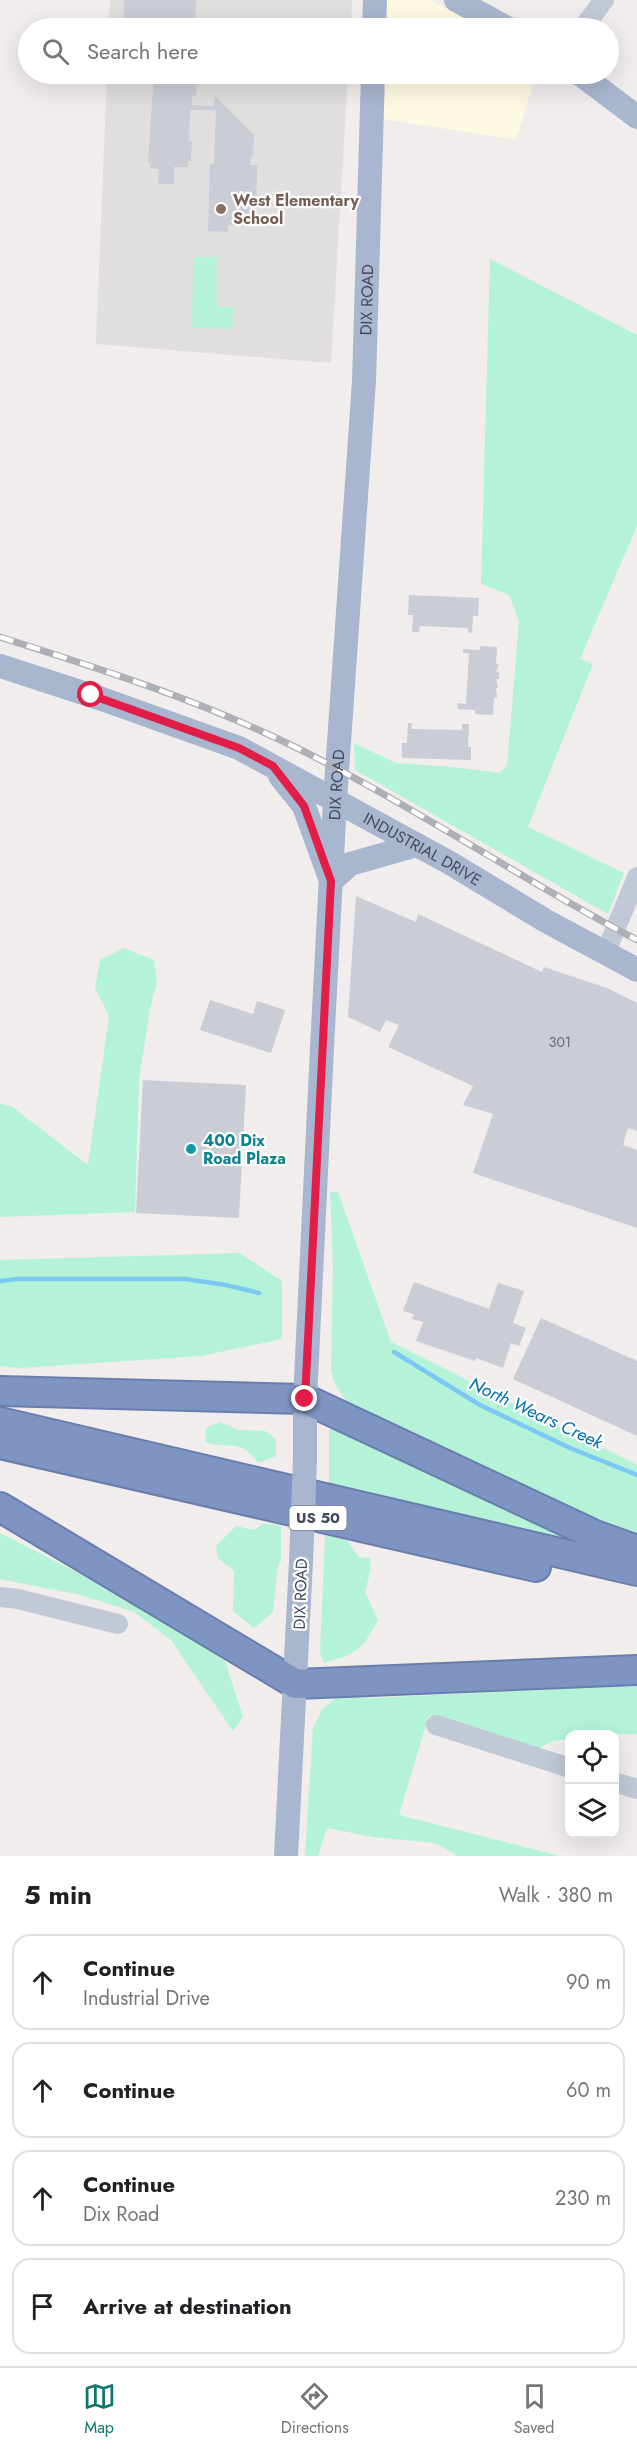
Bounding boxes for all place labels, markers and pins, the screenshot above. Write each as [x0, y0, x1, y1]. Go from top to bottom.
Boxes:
place label: West Elementary School [233, 189, 360, 230]
marker: West Elementary School [214, 202, 228, 216]
place label: 400 Dix Road Plaza [203, 1129, 286, 1170]
marker: 400 Dix Road Plaza [184, 1142, 198, 1156]

